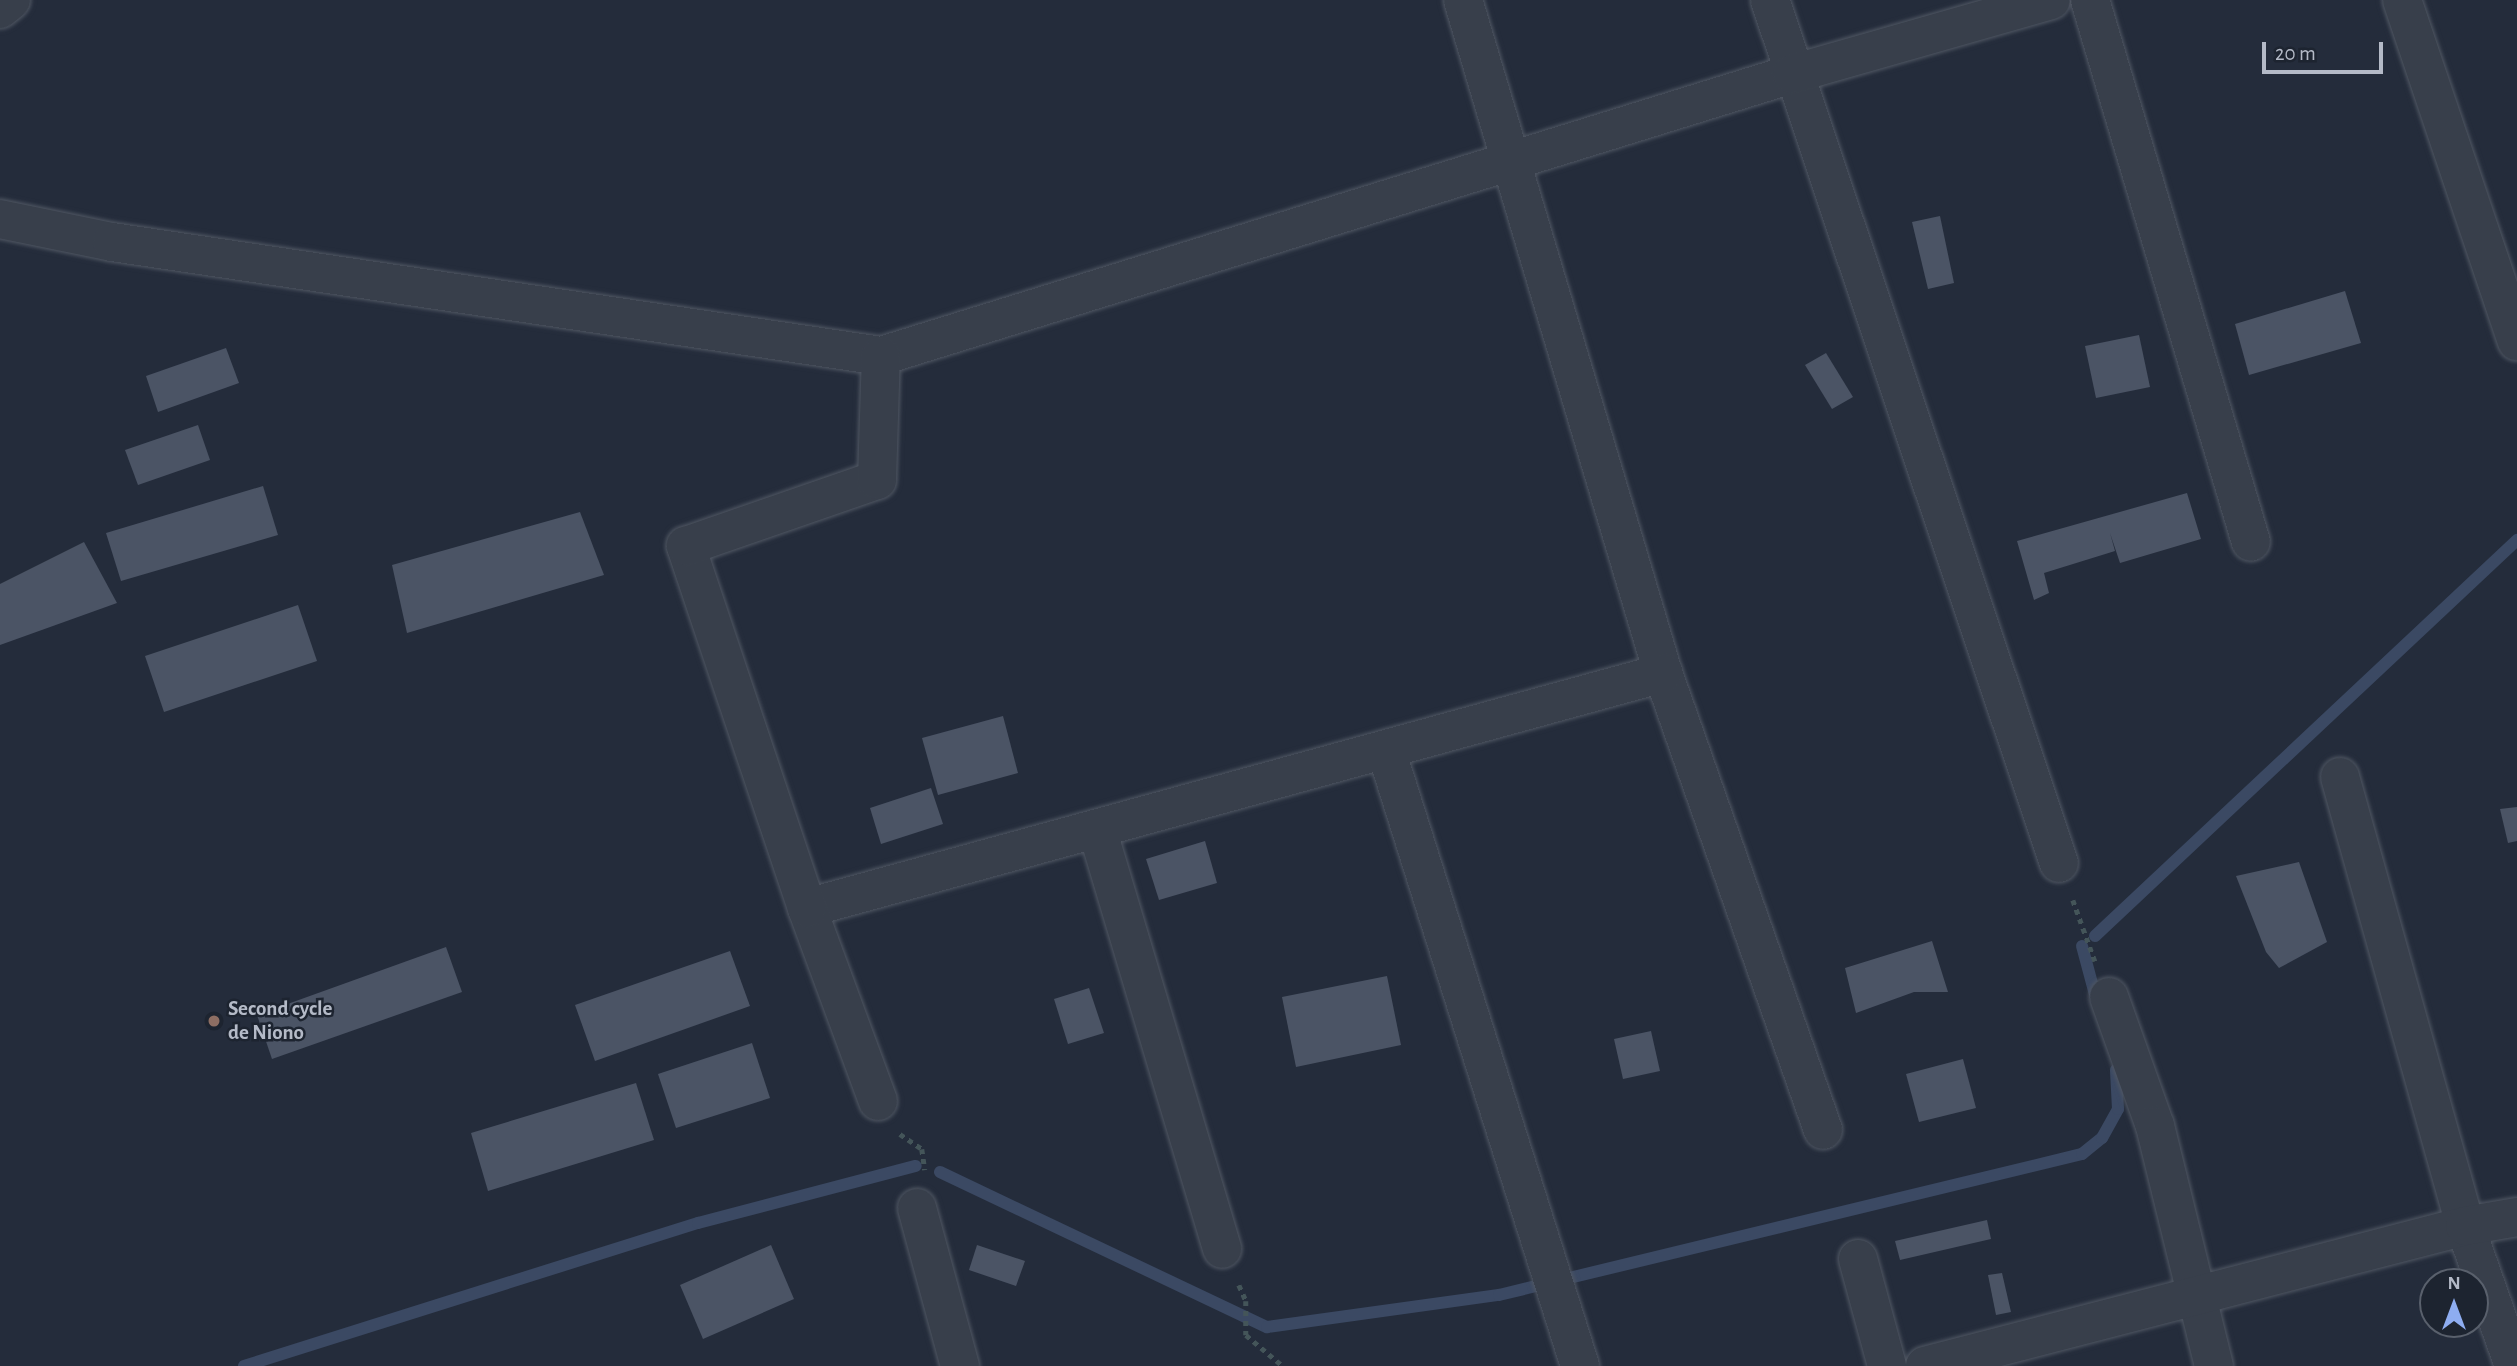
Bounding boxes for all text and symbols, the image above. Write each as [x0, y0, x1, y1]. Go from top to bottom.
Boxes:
scale bar [2265, 28, 2386, 72]
text: 20 m [2275, 43, 2316, 64]
place label: Second cycle de Niono [228, 996, 332, 1046]
marker: Second cycle de Niono [206, 1013, 222, 1029]
north arrow [2419, 1268, 2489, 1338]
text: N [2447, 1274, 2461, 1293]

